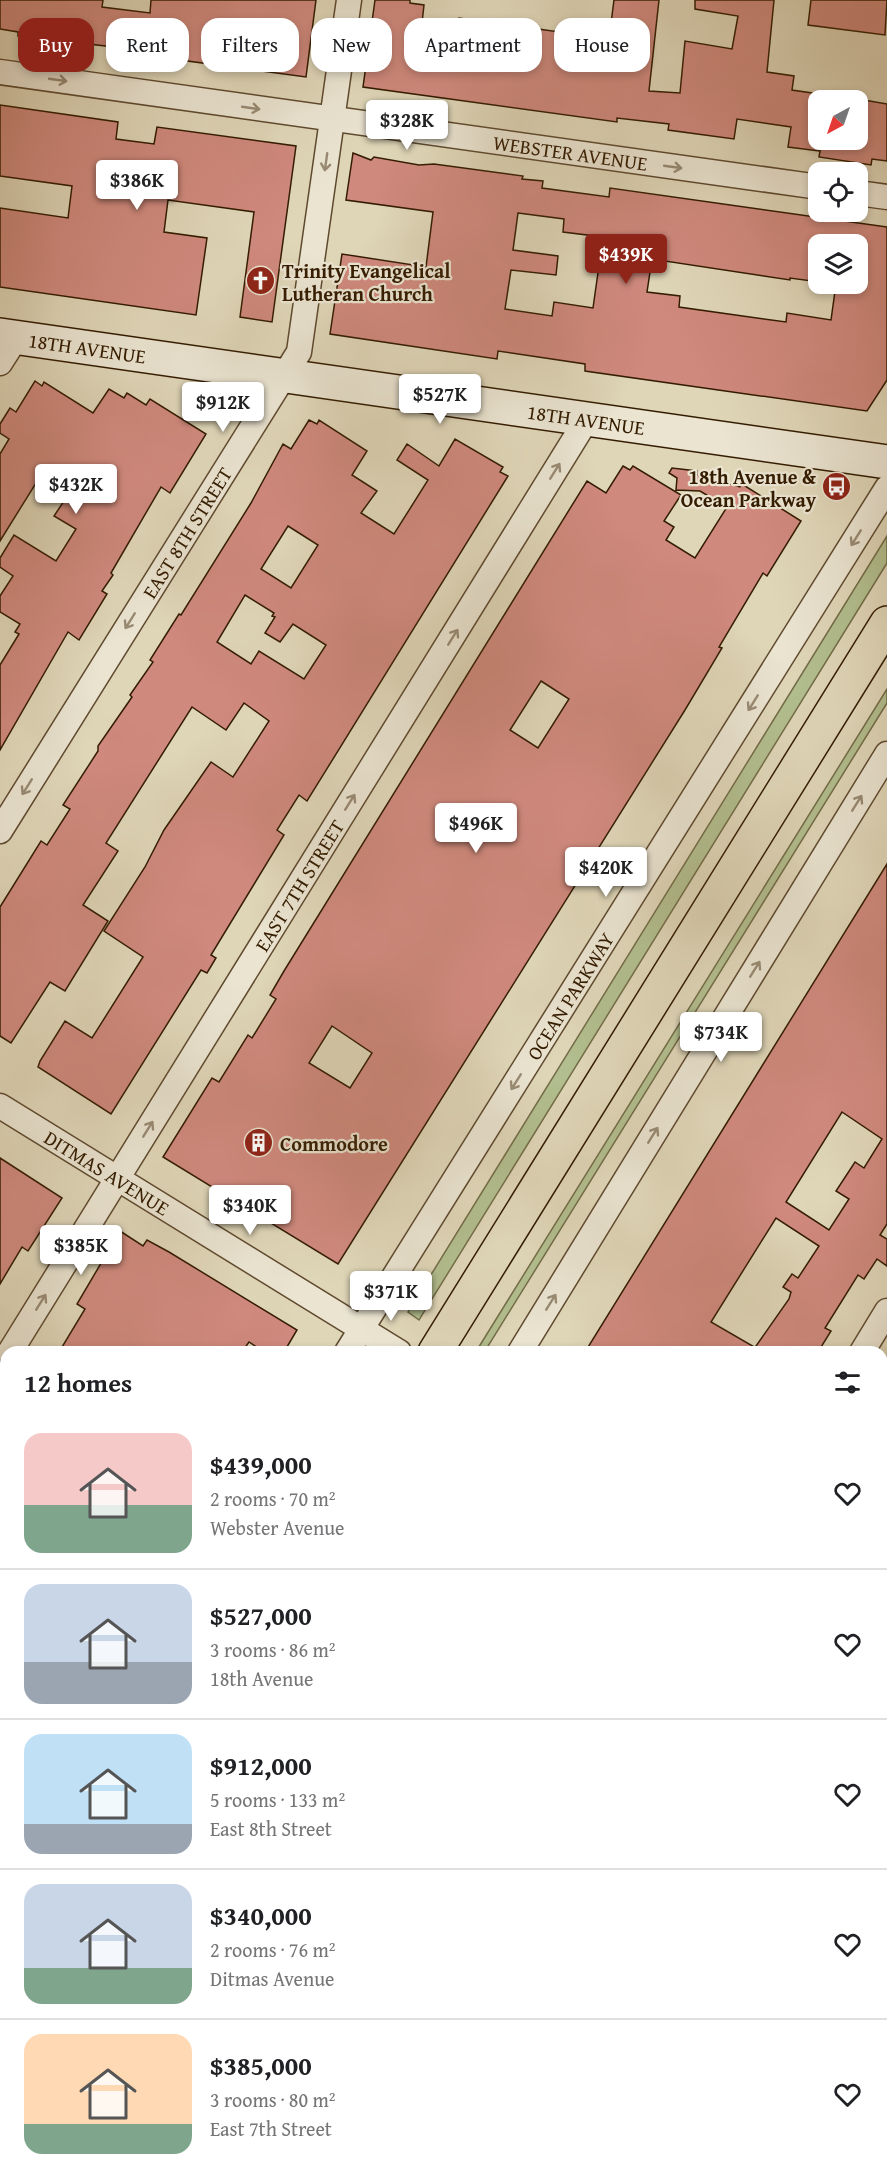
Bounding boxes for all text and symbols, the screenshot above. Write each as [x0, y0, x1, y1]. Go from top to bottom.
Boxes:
chip: Buy [18, 18, 94, 72]
chip: Rent [106, 18, 189, 72]
chip: Filters [201, 18, 299, 72]
chip: New [311, 18, 392, 72]
chip: Apartment [404, 18, 542, 72]
chip: House [554, 18, 650, 72]
one-way arrow [48, 75, 67, 86]
north arrow [808, 90, 868, 150]
map controls [808, 90, 868, 294]
pin: $328K [365, 100, 449, 151]
one-way arrow [241, 102, 260, 113]
text: $328K [380, 105, 434, 134]
street label: WEBSTER AVENUE [491, 127, 650, 177]
one-way arrow [321, 152, 332, 171]
pin: $386K [95, 160, 179, 211]
one-way arrow [662, 161, 682, 172]
button: locate [808, 162, 868, 222]
text: $386K [110, 165, 164, 194]
pin: $439K [584, 234, 668, 285]
button: layers [808, 234, 868, 294]
text: $439K [599, 239, 653, 268]
place label: Trinity Evangelical Lutheran Church [282, 256, 451, 308]
church icon: Trinity Evangelical Lutheran Church [245, 265, 277, 297]
street label: 18TH AVENUE [26, 325, 148, 370]
pin: $527K [398, 374, 482, 425]
text: $527K [413, 379, 467, 408]
pin: $912K [181, 382, 265, 433]
text: $912K [196, 387, 250, 416]
street label: 18TH AVENUE [525, 396, 647, 442]
street label: EAST 8TH STREET [134, 461, 238, 604]
place label: 18th Avenue & Ocean Parkway [681, 462, 817, 514]
one-way arrow [550, 463, 562, 480]
pin: $432K [34, 464, 118, 515]
text: $432K [49, 469, 103, 498]
bus stop icon: 18th Avenue & Ocean Parkway [821, 471, 853, 503]
one-way arrow [850, 529, 862, 546]
one-way arrow [124, 613, 137, 630]
one-way arrow [447, 629, 459, 646]
one-way arrow [746, 694, 758, 711]
one-way arrow [21, 778, 33, 795]
one-way arrow [345, 794, 357, 811]
one-way arrow [851, 795, 863, 812]
pin: $496K [434, 803, 518, 854]
text: $496K [449, 808, 503, 837]
street label: EAST 7TH STREET [247, 814, 351, 957]
pin: $420K [564, 847, 648, 898]
text: $420K [579, 852, 633, 881]
street label: OCEAN PARKWAY [519, 926, 621, 1065]
one-way arrow [749, 961, 761, 978]
pin: $734K [679, 1012, 763, 1063]
text: $734K [694, 1017, 748, 1046]
one-way arrow [509, 1073, 521, 1090]
one-way arrow [143, 1121, 155, 1138]
street label: DITMAS AVENUE [39, 1122, 175, 1222]
building icon: Commodore [243, 1127, 275, 1159]
one-way arrow [647, 1127, 659, 1144]
place label: Commodore [280, 1129, 388, 1158]
pin: $340K [208, 1185, 292, 1236]
text: $340K [223, 1190, 277, 1219]
pin: $385K [39, 1225, 123, 1276]
text: $385K [54, 1230, 108, 1259]
pin: $371K [349, 1271, 433, 1322]
text: $371K [364, 1276, 418, 1305]
one-way arrow [35, 1294, 47, 1311]
one-way arrow [545, 1294, 557, 1311]
text: 12 homes [24, 1363, 132, 1402]
icon: filters [831, 1366, 864, 1399]
text: $439,000 [210, 1445, 312, 1484]
icon: home [72, 1457, 144, 1529]
icon: heart [831, 1477, 864, 1510]
text: 2 rooms · 70 m² [210, 1484, 336, 1513]
text: Webster Avenue [210, 1513, 344, 1542]
text: $527,000 [210, 1596, 312, 1635]
icon: home [72, 1608, 144, 1680]
icon: heart [831, 1628, 864, 1661]
text: 3 rooms · 86 m² [210, 1635, 336, 1664]
text: 18th Avenue [210, 1664, 313, 1693]
text: $912,000 [210, 1746, 312, 1785]
icon: home [72, 1758, 144, 1830]
icon: heart [831, 1778, 864, 1811]
text: 5 rooms · 133 m² [210, 1785, 345, 1814]
text: East 8th Street [210, 1814, 332, 1843]
text: $340,000 [210, 1896, 312, 1935]
icon: home [72, 1908, 144, 1980]
icon: heart [831, 1928, 864, 1961]
text: 2 rooms · 76 m² [210, 1935, 336, 1964]
text: Ditmas Avenue [210, 1964, 334, 1993]
text: $385,000 [210, 2046, 312, 2085]
icon: home [72, 2058, 144, 2130]
icon: heart [831, 2078, 864, 2111]
text: 3 rooms · 80 m² [210, 2085, 336, 2114]
text: East 7th Street [210, 2114, 332, 2143]

